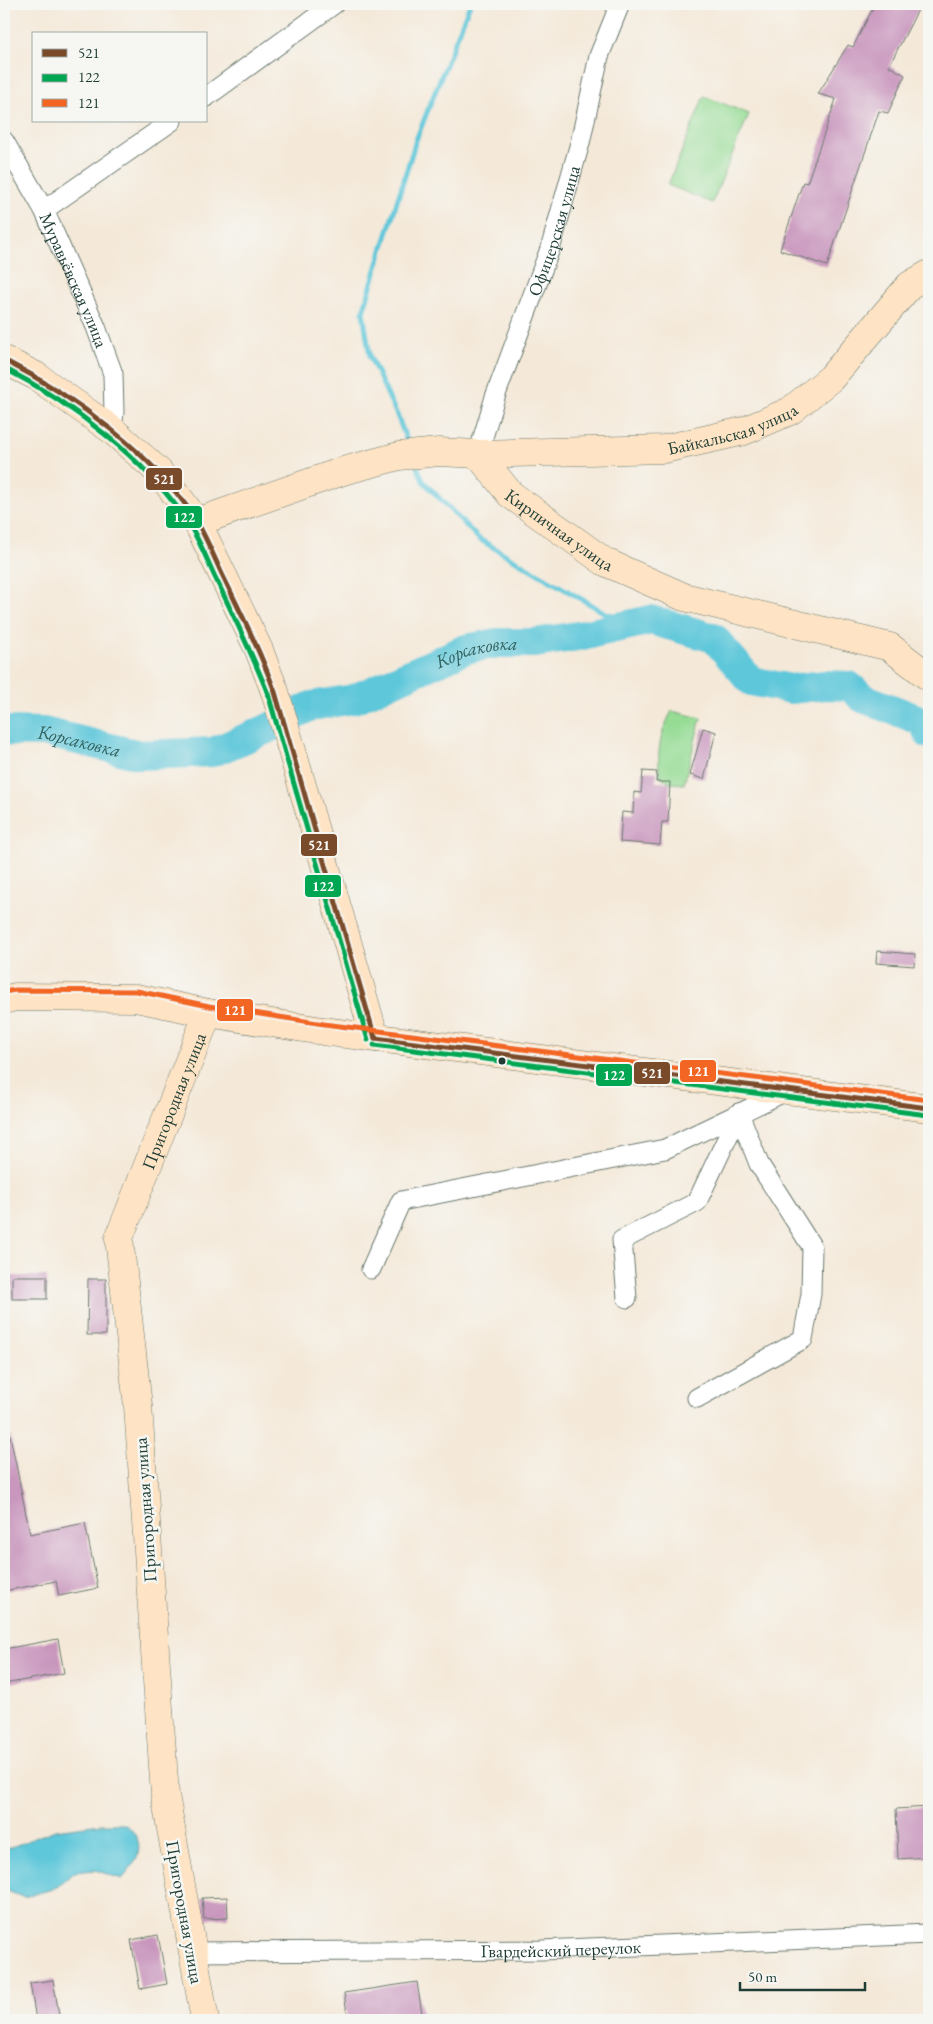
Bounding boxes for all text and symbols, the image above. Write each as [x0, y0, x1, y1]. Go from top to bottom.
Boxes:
legend [32, 32, 208, 122]
text: 521 [78, 43, 100, 62]
text: 122 [78, 67, 100, 86]
text: 121 [78, 93, 100, 112]
street label: Офицерская улица [522, 162, 585, 299]
street label: Муравьёвская улица [35, 209, 114, 351]
street label: Байкальская улица [665, 397, 803, 459]
line badge: 521 [145, 467, 183, 491]
text: 521 [153, 470, 175, 488]
street label: Кирпичная улица [501, 483, 618, 576]
line badge: 122 [165, 505, 203, 529]
text: 122 [173, 508, 196, 526]
water label: Корсаковка [430, 630, 518, 674]
water label: Корсаковка [36, 719, 123, 762]
line badge: 521 [300, 833, 338, 857]
text: 521 [308, 836, 330, 854]
line badge: 122 [304, 874, 342, 898]
text: 122 [312, 877, 335, 895]
line badge: 121 [216, 998, 254, 1022]
text: 121 [224, 1001, 246, 1019]
street label: Пригородная улица [136, 1028, 211, 1173]
unlabelled marker [497, 1056, 507, 1066]
line badge: 121 [679, 1059, 717, 1083]
line badge: 521 [633, 1061, 671, 1085]
text: 121 [687, 1062, 709, 1080]
line badge: 122 [595, 1063, 633, 1087]
text: 521 [641, 1064, 663, 1082]
text: 122 [603, 1066, 626, 1084]
street label: Пригородная улица [128, 1436, 162, 1583]
street label: Пригородная улица [161, 1838, 209, 1986]
street label: Гвардейский переулок [481, 1934, 642, 1962]
scale bar [740, 1959, 866, 1991]
text: 50 m [748, 1967, 777, 1986]

